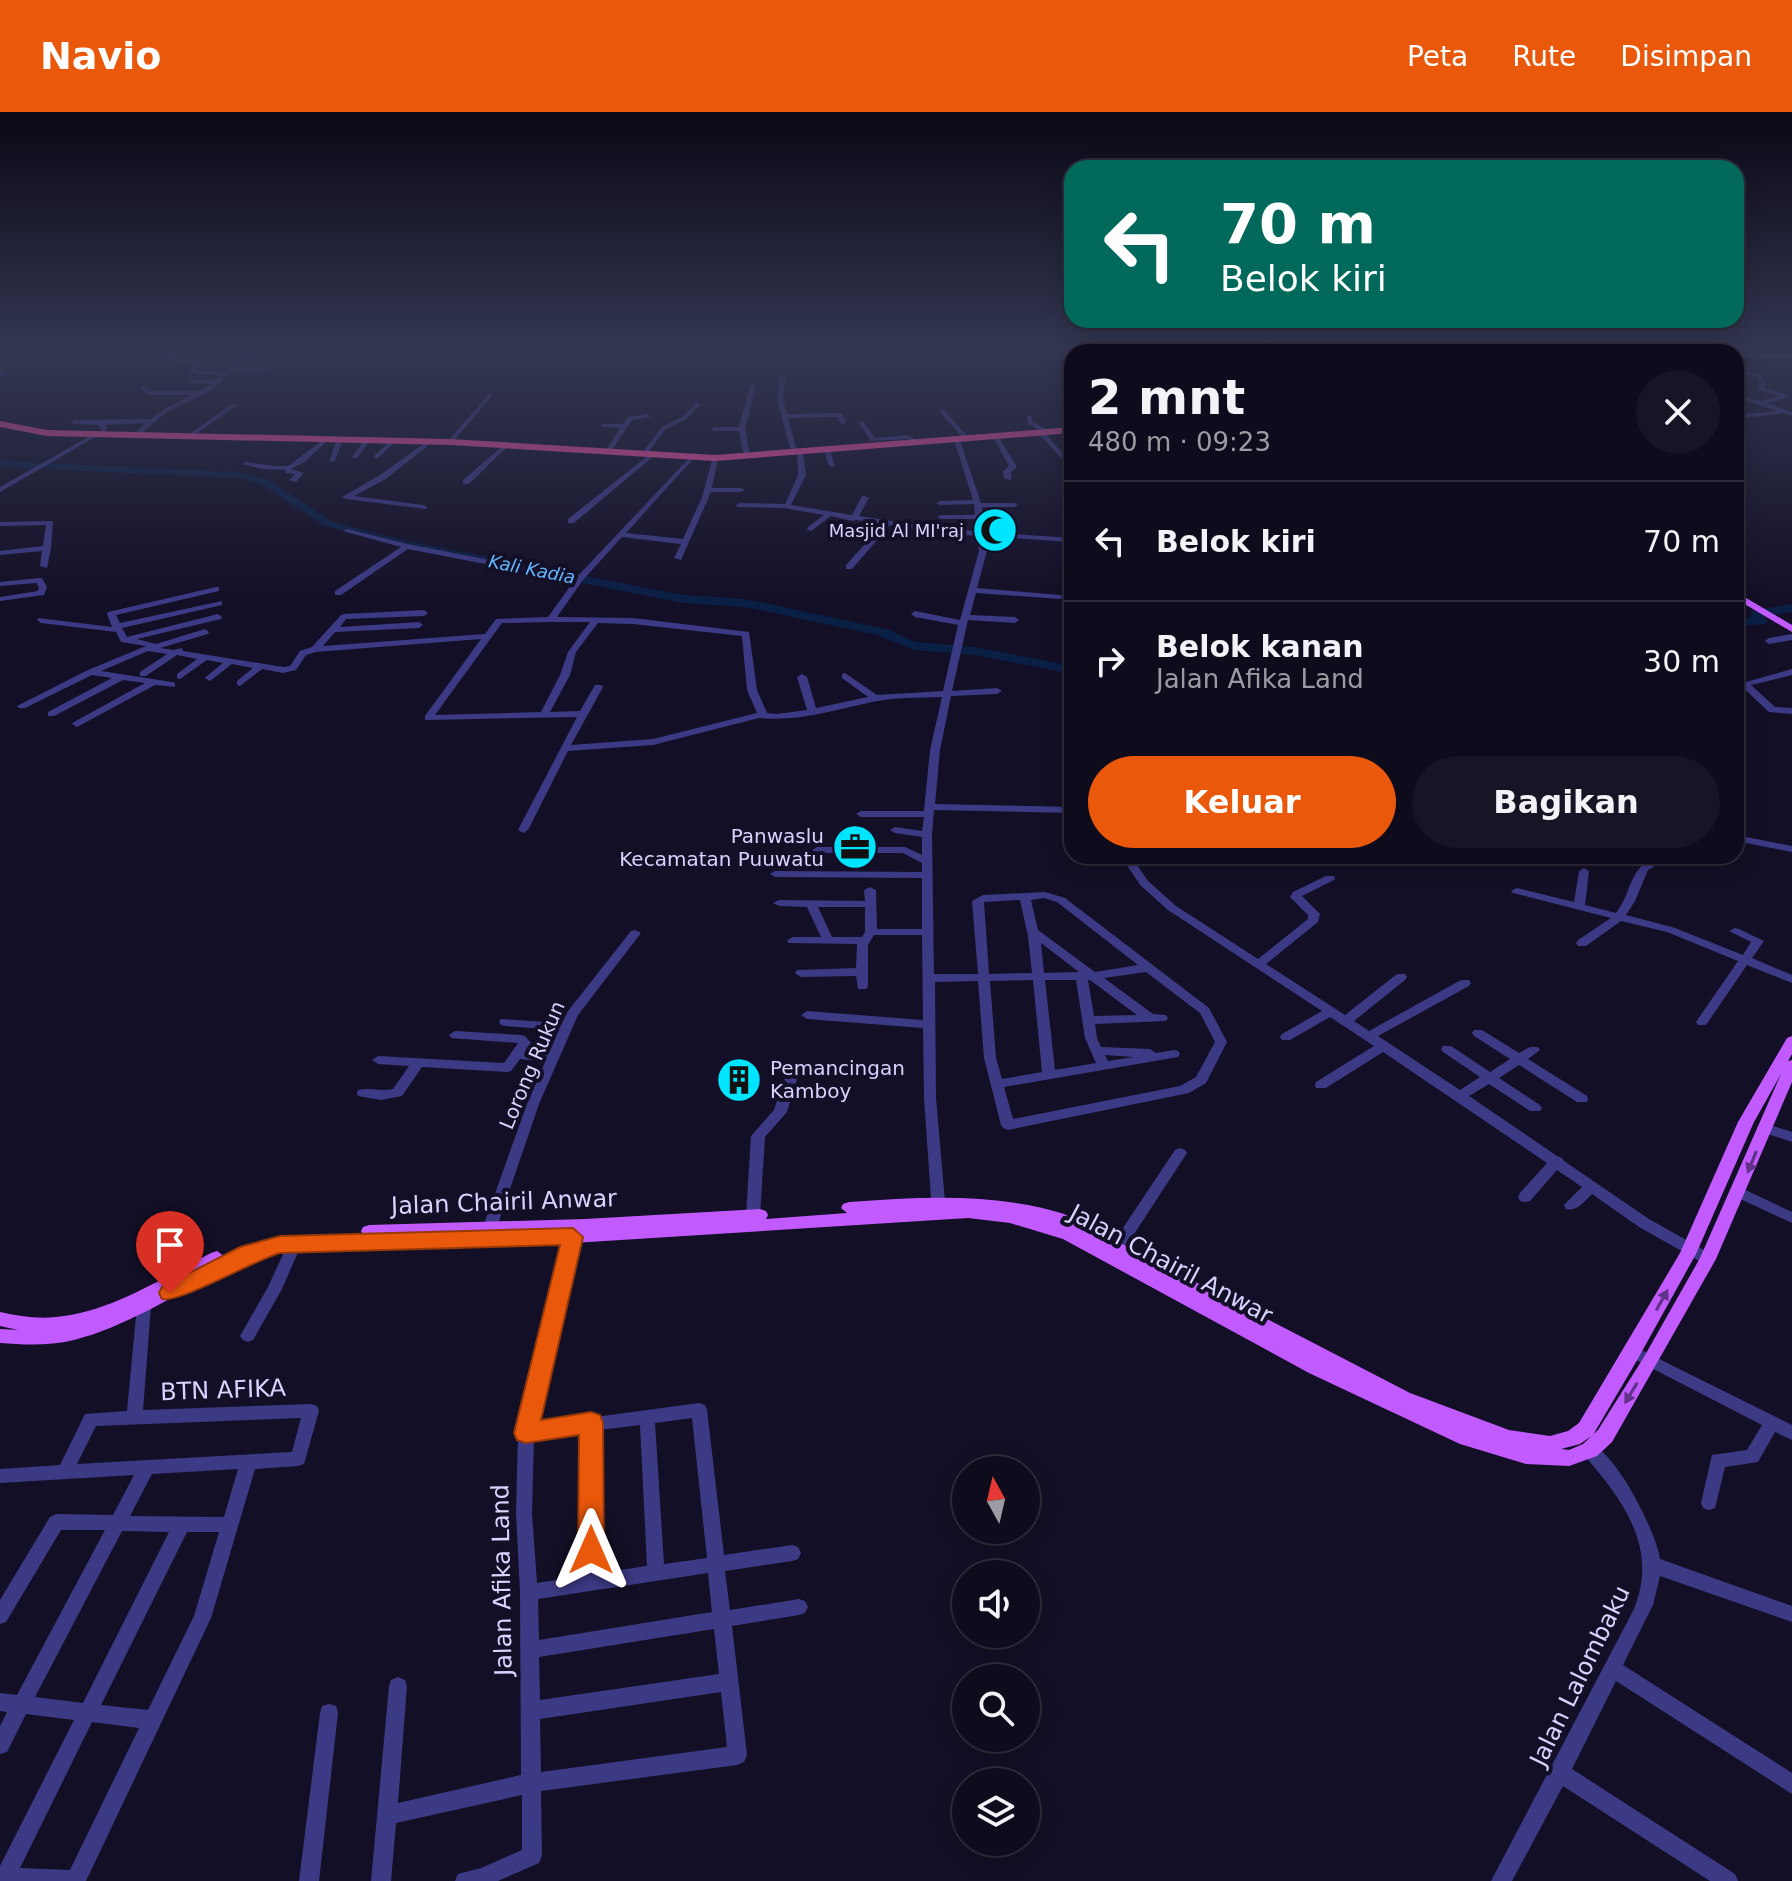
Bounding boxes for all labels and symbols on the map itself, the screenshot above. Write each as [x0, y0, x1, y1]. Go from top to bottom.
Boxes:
mosque icon: Masjid Al MI'raj [971, 506, 1019, 554]
place label: Masjid Al MI'raj [829, 520, 964, 541]
water label: Kali Kadia [487, 550, 577, 588]
office icon: Panwaslu Kecamatan Puuwatu [831, 823, 879, 871]
place label: Panwaslu Kecamatan Puuwatu [619, 824, 824, 871]
street label: Lorong Rukun [494, 997, 570, 1133]
building icon: Pemancingan Kamboy [715, 1056, 763, 1104]
place label: Pemancingan Kamboy [770, 1056, 905, 1103]
one-way arrow [1745, 1151, 1758, 1174]
street label: Jalan Chairil Anwar [389, 1184, 618, 1220]
street label: Jalan Chairil Anwar [1063, 1198, 1277, 1329]
pin [136, 1211, 204, 1293]
one-way arrow [1656, 1288, 1669, 1311]
street label: BTN AFIKA [160, 1374, 287, 1406]
one-way arrow [1624, 1382, 1638, 1404]
north arrow [952, 1456, 1040, 1544]
street label: Jalan Afika Land [486, 1484, 518, 1678]
position arrow [549, 1508, 633, 1592]
street label: Jalan Lalombaku [1523, 1581, 1636, 1773]

